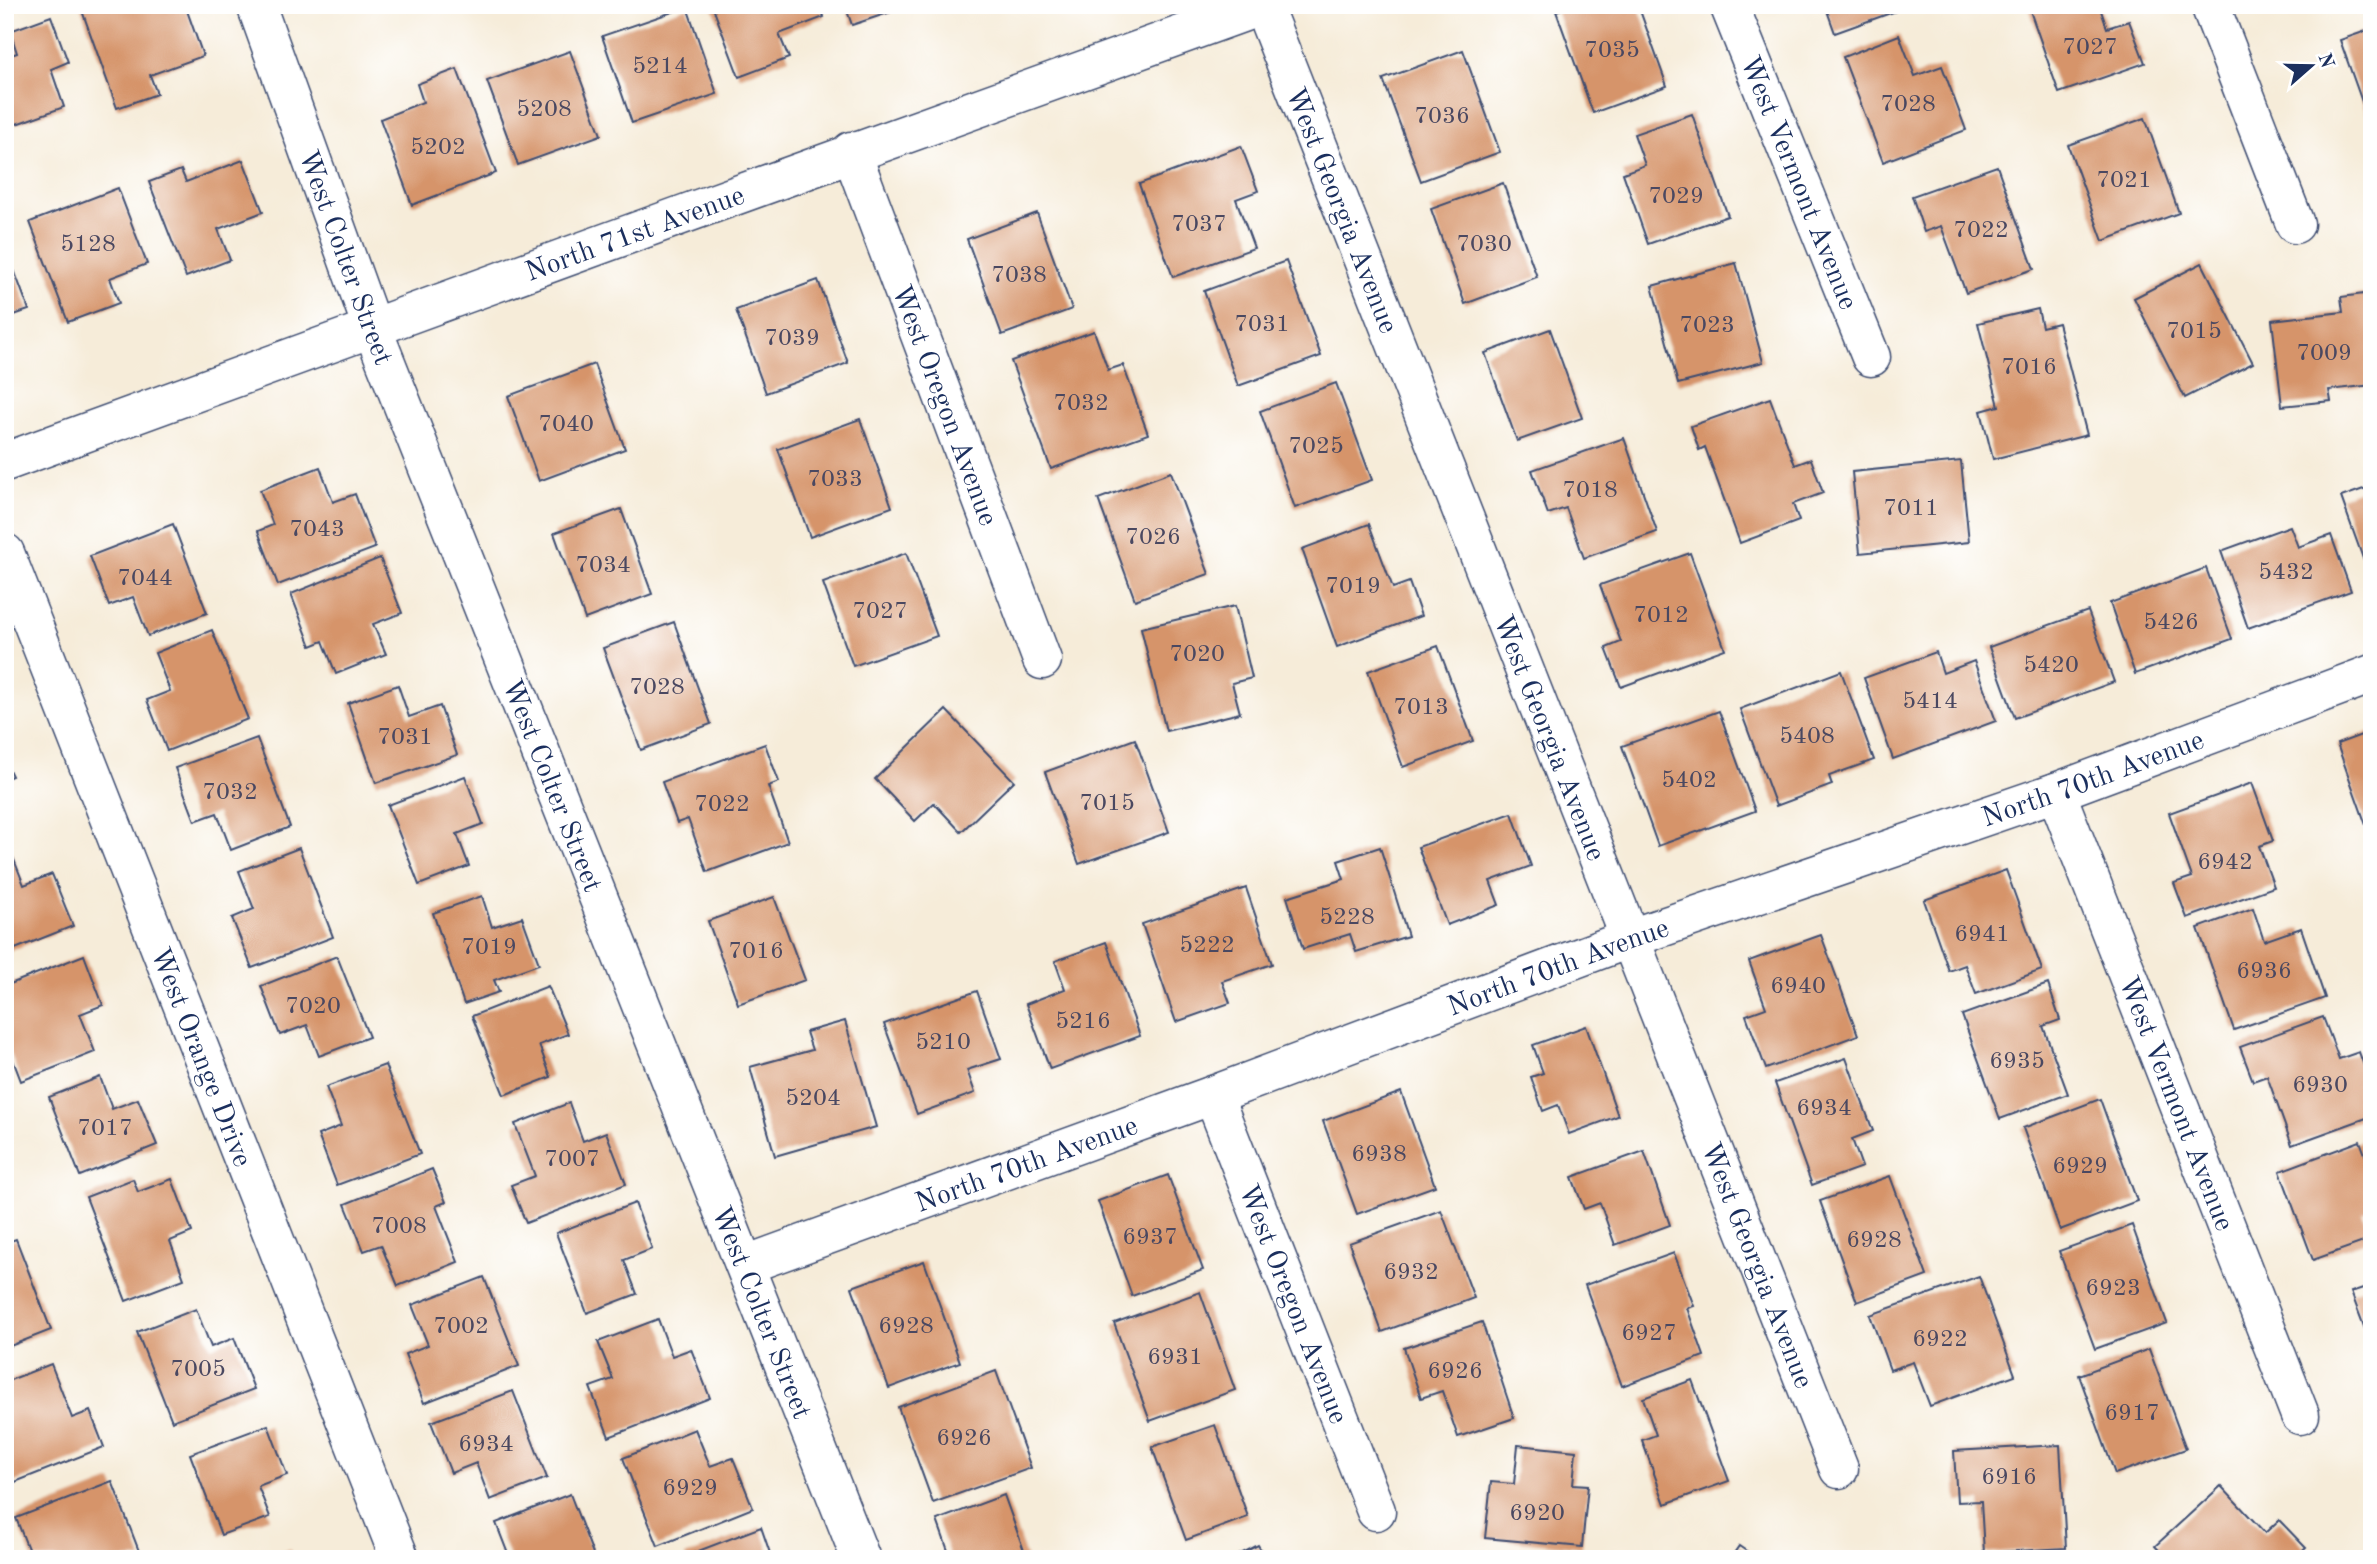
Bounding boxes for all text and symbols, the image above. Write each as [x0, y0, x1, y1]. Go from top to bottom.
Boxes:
north arrow [2276, 32, 2346, 102]
house number: 7027 [2062, 36, 2118, 60]
house number: 7035 [1584, 39, 1640, 63]
text: N [2313, 51, 2336, 72]
street label: West Vermont Avenue [1734, 52, 1861, 314]
house number: 5214 [632, 55, 688, 79]
street label: West Georgia Avenue [1279, 84, 1401, 338]
house number: 7028 [1880, 93, 1936, 117]
house number: 5208 [516, 98, 572, 122]
house number: 7036 [1414, 105, 1470, 129]
house number: 5202 [410, 136, 466, 160]
street label: West Colter Street [292, 147, 396, 370]
house number: 7021 [2096, 169, 2152, 193]
street label: North 71st Avenue [522, 182, 749, 288]
house number: 7029 [1648, 185, 1704, 209]
house number: 7037 [1171, 213, 1227, 237]
house number: 7022 [1953, 219, 2009, 243]
house number: 5128 [60, 233, 116, 257]
house number: 7030 [1456, 233, 1512, 257]
house number: 7038 [991, 264, 1047, 288]
street label: West Oregon Avenue [886, 282, 1001, 530]
house number: 7031 [1234, 313, 1290, 337]
house number: 7023 [1679, 314, 1735, 338]
house number: 7015 [2166, 320, 2222, 344]
house number: 7039 [764, 327, 820, 351]
house number: 7009 [2296, 342, 2352, 366]
house number: 7016 [2001, 356, 2057, 380]
house number: 7032 [1053, 392, 1109, 416]
house number: 7040 [538, 413, 594, 437]
house number: 7025 [1288, 435, 1344, 459]
house number: 7033 [807, 468, 863, 492]
house number: 7018 [1562, 479, 1618, 503]
house number: 7011 [1883, 497, 1939, 521]
house number: 7043 [289, 518, 345, 542]
house number: 7026 [1125, 526, 1181, 550]
house number: 7034 [575, 554, 631, 578]
house number: 5432 [2258, 561, 2314, 585]
house number: 7044 [117, 567, 173, 591]
house number: 7019 [1325, 575, 1381, 599]
house number: 7027 [852, 600, 908, 624]
house number: 7012 [1633, 604, 1689, 628]
house number: 5426 [2143, 611, 2199, 635]
street label: West Georgia Avenue [1487, 612, 1609, 865]
house number: 7020 [1169, 643, 1225, 667]
house number: 5420 [2023, 654, 2079, 678]
street label: West Colter Street [496, 676, 606, 897]
house number: 7028 [629, 676, 685, 700]
house number: 5414 [1902, 690, 1958, 714]
house number: 7013 [1393, 696, 1449, 720]
house number: 5408 [1779, 725, 1835, 749]
house number: 7031 [377, 726, 433, 750]
street label: North 70th Avenue [1979, 727, 2208, 833]
house number: 5402 [1661, 769, 1717, 793]
house number: 7032 [202, 781, 258, 805]
house number: 7015 [1079, 792, 1135, 816]
house number: 7022 [694, 793, 750, 817]
house number: 6942 [2197, 851, 2253, 875]
house number: 5228 [1319, 906, 1375, 930]
street label: North 70th Avenue [1444, 915, 1673, 1023]
house number: 6941 [1954, 923, 2010, 947]
house number: 5222 [1179, 934, 1235, 958]
house number: 7019 [461, 936, 517, 960]
house number: 7016 [728, 940, 784, 964]
street label: West Orange Drive [144, 944, 256, 1171]
house number: 6936 [2236, 960, 2292, 984]
street label: West Vermont Avenue [2113, 973, 2237, 1235]
house number: 6940 [1770, 975, 1826, 999]
house number: 7020 [285, 995, 341, 1019]
house number: 5216 [1055, 1010, 1111, 1034]
house number: 5210 [915, 1031, 971, 1055]
house number: 6935 [1989, 1050, 2045, 1074]
house number: 6930 [2292, 1074, 2348, 1098]
house number: 5204 [785, 1087, 841, 1111]
house number: 6934 [1796, 1097, 1852, 1121]
street label: North 70th Avenue [912, 1113, 1142, 1219]
house number: 7017 [77, 1117, 133, 1141]
street label: West Georgia Avenue [1695, 1139, 1817, 1393]
house number: 6938 [1351, 1143, 1407, 1167]
house number: 7007 [544, 1148, 600, 1172]
house number: 6929 [2052, 1155, 2108, 1179]
street label: West Oregon Avenue [1232, 1181, 1351, 1428]
street label: West Colter Street [705, 1203, 815, 1424]
house number: 7008 [371, 1215, 427, 1239]
house number: 6937 [1122, 1226, 1178, 1250]
house number: 6928 [1846, 1229, 1902, 1253]
house number: 6932 [1383, 1261, 1439, 1285]
house number: 6923 [2085, 1277, 2141, 1301]
house number: 7002 [433, 1315, 489, 1339]
house number: 6928 [878, 1315, 934, 1339]
house number: 6927 [1621, 1322, 1677, 1346]
house number: 6922 [1912, 1328, 1968, 1352]
house number: 6931 [1147, 1346, 1203, 1370]
house number: 7005 [170, 1358, 226, 1382]
house number: 6926 [1427, 1360, 1483, 1384]
house number: 6917 [2104, 1402, 2160, 1426]
house number: 6926 [936, 1427, 992, 1451]
house number: 6934 [458, 1433, 514, 1457]
house number: 6916 [1981, 1466, 2037, 1490]
house number: 6929 [662, 1477, 718, 1501]
house number: 6920 [1509, 1502, 1565, 1526]

